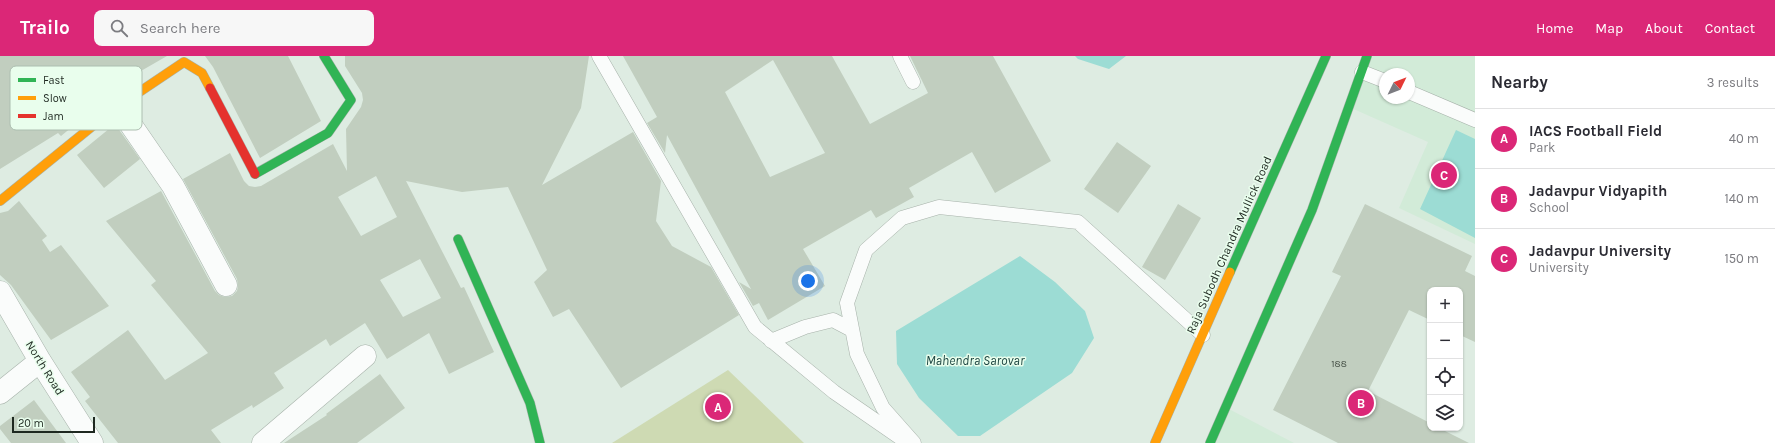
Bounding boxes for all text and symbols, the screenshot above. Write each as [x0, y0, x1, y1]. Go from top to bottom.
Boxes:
search box [94, 10, 374, 46]
text: Trailo [20, 17, 70, 39]
icon: search [108, 17, 130, 39]
text: Search here [140, 19, 221, 37]
text: Home [1536, 20, 1573, 37]
text: Map [1595, 20, 1623, 37]
text: About [1645, 20, 1683, 37]
text: Contact [1705, 20, 1755, 37]
legend [10, 66, 142, 130]
north arrow [1379, 68, 1415, 104]
text: Nearby [1491, 72, 1548, 92]
text: Fast [43, 74, 64, 87]
text: 3 results [1707, 75, 1759, 90]
text: Slow [43, 92, 67, 105]
text: Jam [43, 110, 64, 123]
text: IACS Football Field [1529, 122, 1662, 140]
text: A [1500, 131, 1508, 146]
text: 40 m [1729, 131, 1759, 146]
text: Park [1529, 140, 1555, 155]
street label: Raja Subodh Chandra Mullick Road [1183, 154, 1275, 336]
pin: C [1431, 160, 1457, 190]
text: Jadavpur Vidyapith [1529, 182, 1667, 200]
text: B [1500, 191, 1508, 206]
text: 140 m [1724, 191, 1759, 206]
text: School [1529, 200, 1569, 215]
text: Jadavpur University [1529, 242, 1671, 260]
text: C [1500, 251, 1508, 266]
text: 150 m [1724, 251, 1759, 266]
text: University [1529, 260, 1589, 275]
your location [798, 271, 818, 291]
map controls [1427, 287, 1463, 431]
button: + [1427, 287, 1463, 323]
button: − [1427, 323, 1463, 359]
street label: North Road [23, 338, 67, 398]
water label: Mahendra Sarovar [926, 353, 1025, 368]
house number: 188 [1331, 358, 1347, 370]
button: locate [1427, 359, 1463, 395]
pin: B [1348, 388, 1374, 418]
pin: A [705, 392, 731, 422]
button: layers [1427, 395, 1463, 431]
scale bar [12, 415, 95, 434]
text: 20 m [18, 417, 44, 430]

